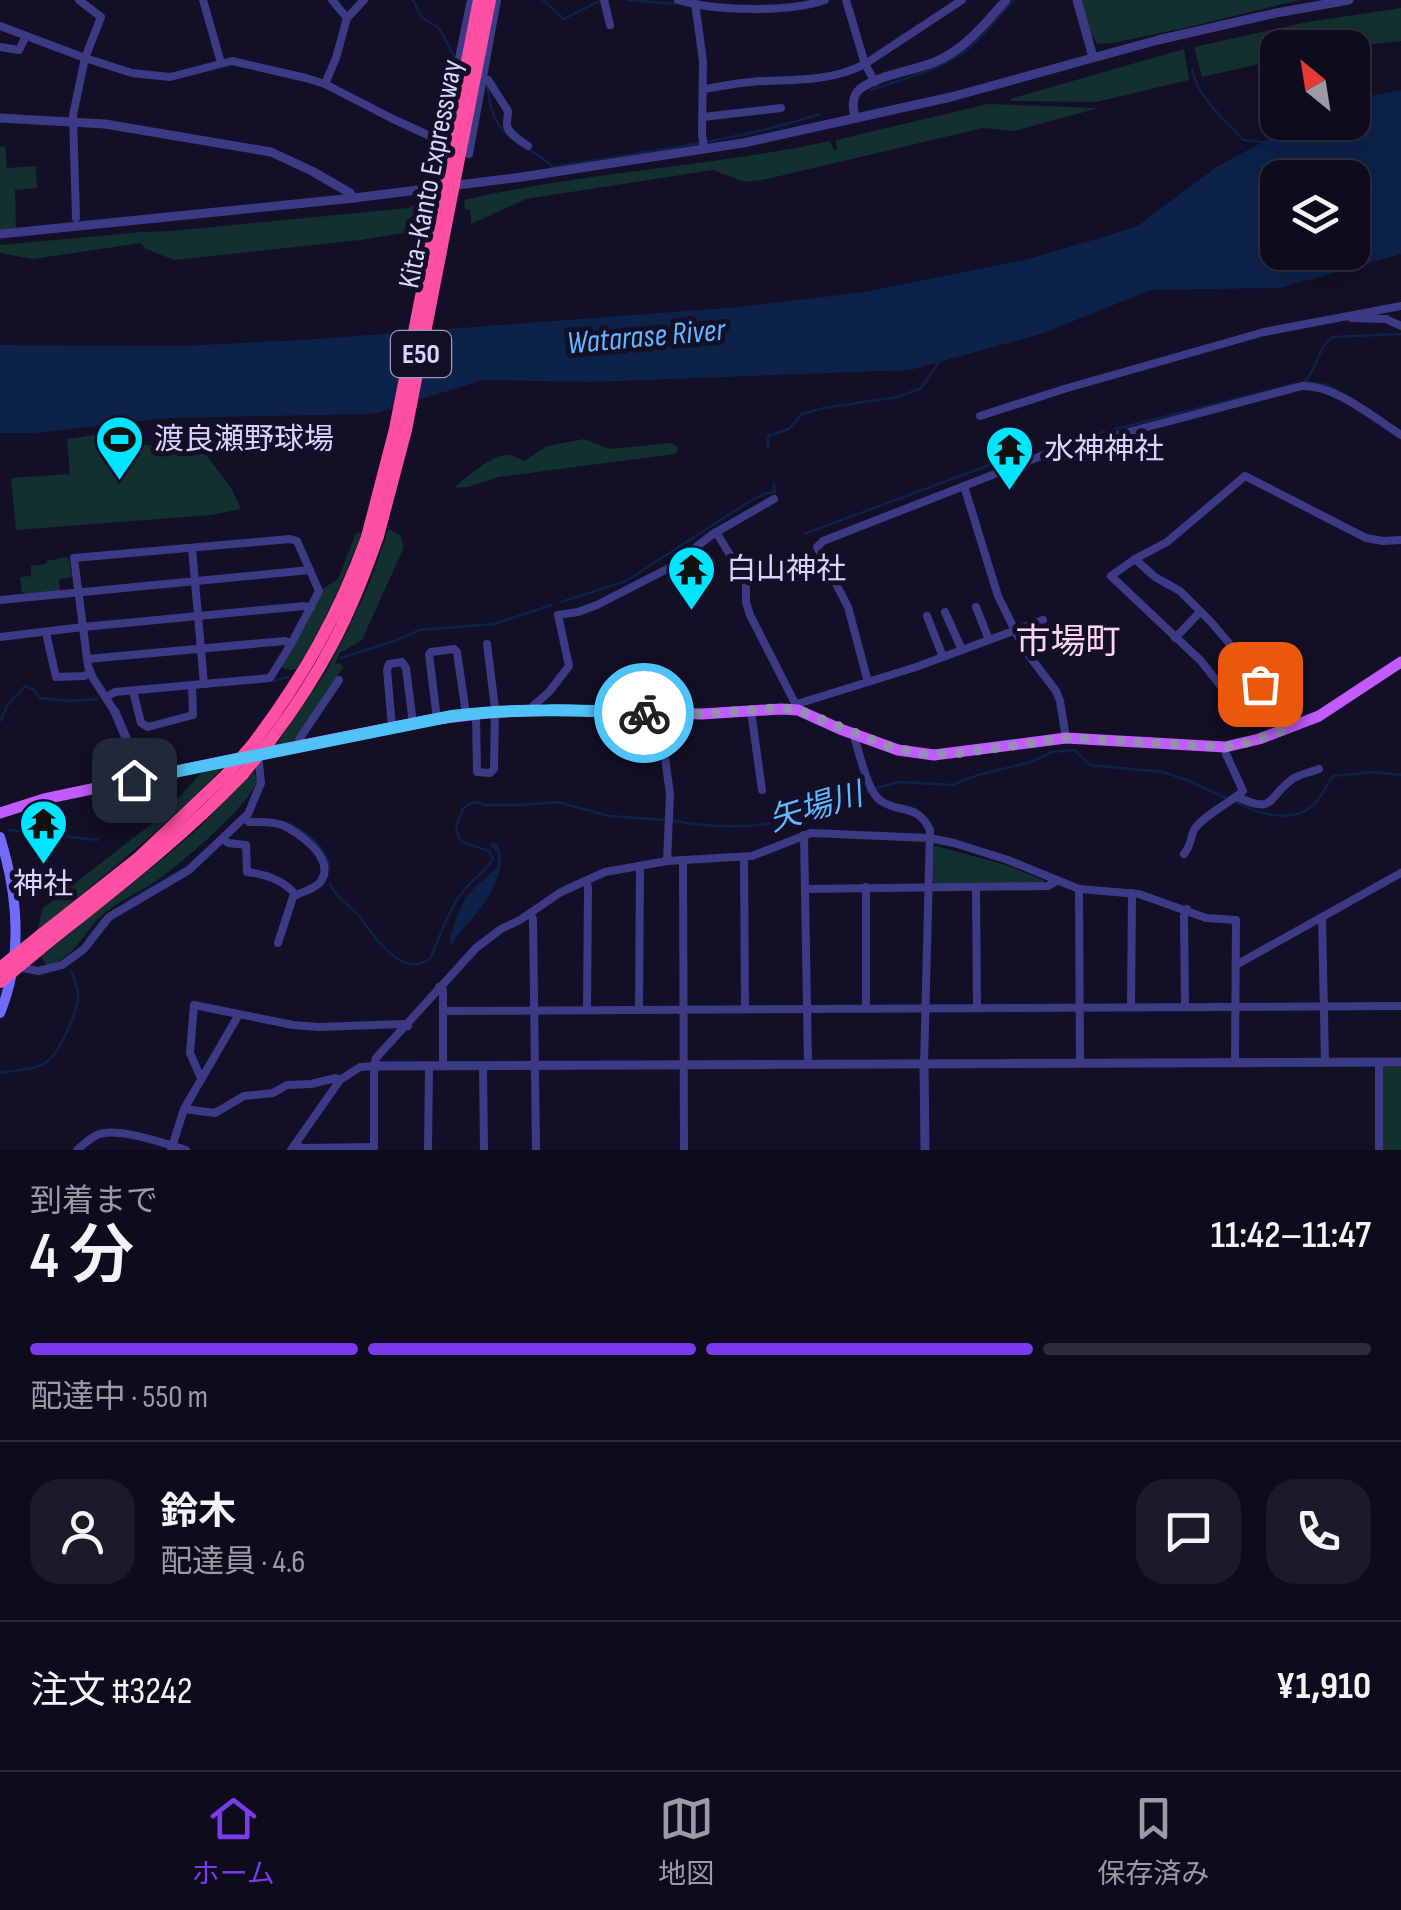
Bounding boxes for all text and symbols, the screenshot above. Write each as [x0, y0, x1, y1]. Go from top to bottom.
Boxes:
north arrow [1260, 30, 1370, 140]
map controls [1260, 30, 1370, 270]
street label: Kita-Kanto Expressway [391, 56, 471, 291]
button: layers [1260, 160, 1370, 270]
water label: Watarase River [565, 311, 728, 363]
road number: E50 [391, 331, 451, 377]
sports icon: 渡良瀬野球場 [93, 414, 145, 482]
place label: 渡良瀬野球場 [154, 422, 334, 458]
temple icon: 水神神社 [983, 424, 1035, 492]
place label: 水神神社 [1044, 432, 1164, 468]
temple icon: 白山神社 [665, 544, 717, 612]
place label: 白山神社 [726, 552, 846, 588]
district label: 市場町 [1015, 621, 1121, 664]
pin [1218, 642, 1303, 727]
icon: bag [1233, 657, 1288, 712]
courier [594, 663, 694, 763]
icon: bike [617, 686, 672, 741]
pin [92, 738, 177, 823]
icon: home [107, 753, 162, 808]
water label: 矢場川 [764, 774, 870, 841]
temple icon: 神社 [17, 798, 69, 866]
place label: 神社 [13, 867, 73, 903]
text: 到着まで [30, 1182, 158, 1221]
text: 11:42–11:47 [1211, 1213, 1371, 1258]
text: 4 分 [30, 1219, 134, 1297]
text: 配達中 · 550 m [30, 1378, 208, 1417]
button: person [30, 1479, 135, 1584]
button: chat [1136, 1479, 1241, 1584]
button: phone [1266, 1479, 1371, 1584]
text: 鈴木 [160, 1490, 236, 1535]
text: 配達員 · 4.6 [160, 1543, 305, 1582]
text: ¥1,910 [1276, 1664, 1371, 1709]
text: 注文 #3242 [30, 1669, 192, 1714]
tab: ホーム [192, 1791, 275, 1891]
tab: 地図 [658, 1791, 714, 1891]
tab: 保存済み [1097, 1791, 1209, 1891]

